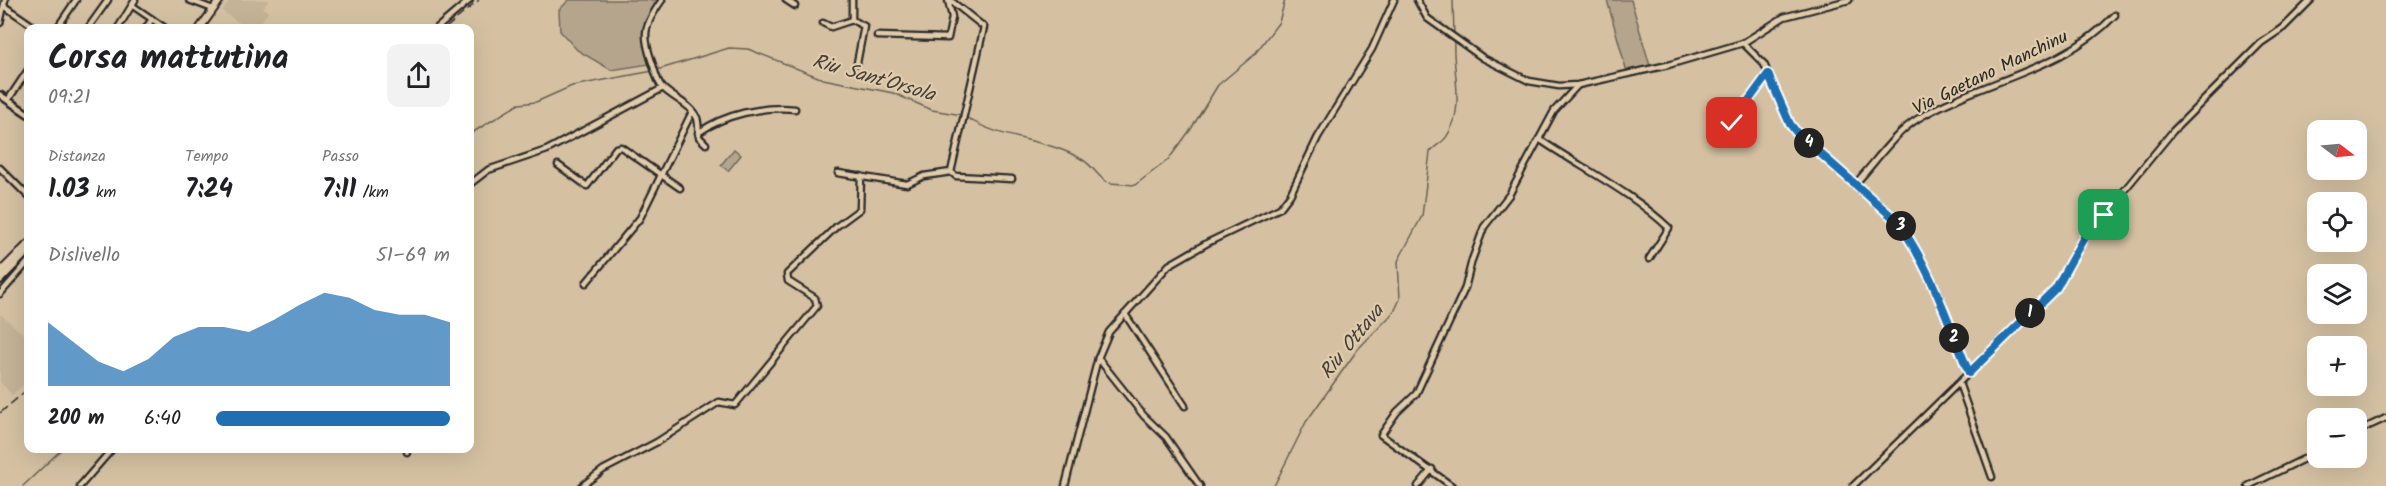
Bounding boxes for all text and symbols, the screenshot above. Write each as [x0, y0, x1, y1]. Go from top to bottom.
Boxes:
street label: Via Gaetano Manchinu [1908, 23, 2074, 124]
text: Corsa mattutina [48, 33, 289, 86]
button: share [387, 44, 450, 107]
water label: Riu Sant'Orsola [808, 46, 940, 112]
text: 09:21 [48, 82, 91, 114]
pin [1706, 97, 1757, 148]
icon: check [1715, 106, 1748, 139]
north arrow [2307, 120, 2367, 180]
map controls [2307, 120, 2367, 468]
pin: 4 [1794, 128, 1824, 158]
text: 4 [1805, 130, 1813, 155]
text: Distanza [48, 144, 106, 169]
text: Tempo [185, 144, 228, 169]
text: Passo [322, 144, 359, 169]
text: 1.03 [48, 169, 90, 211]
text: 7:24 [185, 169, 233, 211]
text: 7:11 [322, 169, 356, 211]
text: km [90, 180, 116, 205]
text: /km [356, 180, 389, 205]
pin [2078, 189, 2129, 240]
button: locate [2307, 192, 2367, 252]
icon: arrive [2087, 198, 2120, 231]
pin: 3 [1886, 211, 1916, 241]
text: 3 [1897, 213, 1905, 238]
text: Dislivello [48, 240, 120, 272]
text: 51–69 m [376, 240, 450, 272]
button: layers [2307, 264, 2367, 324]
water label: Riu Ottava [1312, 296, 1394, 387]
pin: 1 [2015, 298, 2045, 328]
text: 1 [2028, 300, 2032, 325]
pin: 2 [1939, 323, 1969, 353]
text: 2 [1949, 325, 1959, 350]
button: + [2307, 336, 2367, 396]
text: 200 m [48, 403, 104, 435]
text: 6:40 [144, 403, 181, 435]
button: − [2307, 408, 2367, 468]

